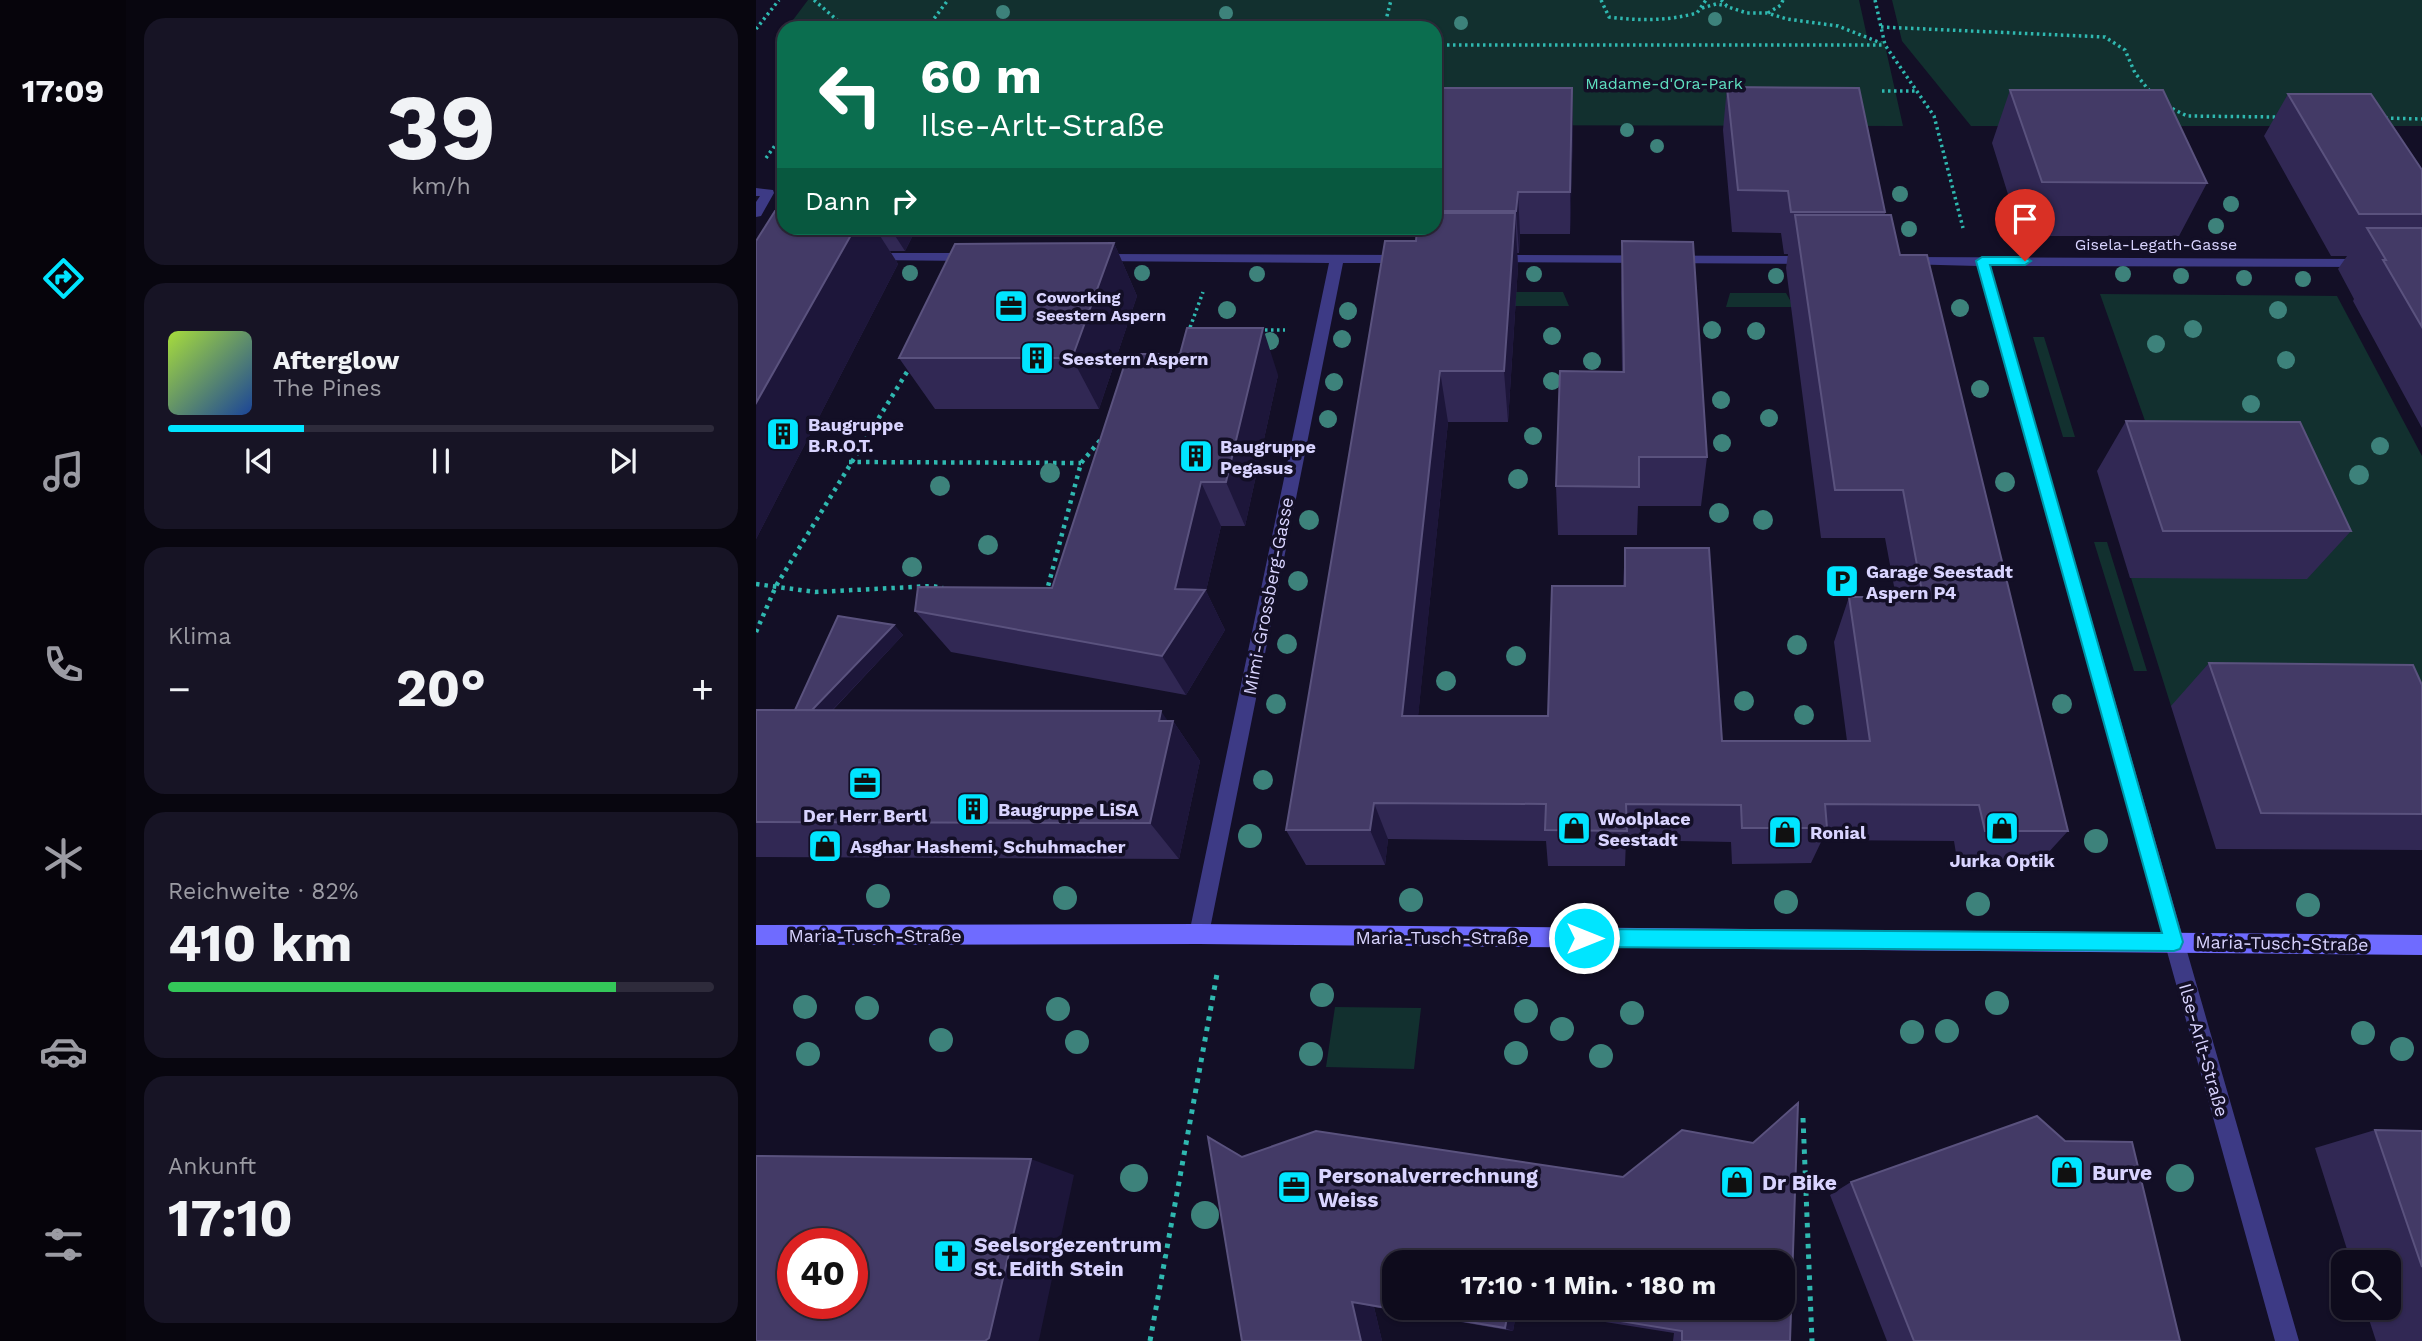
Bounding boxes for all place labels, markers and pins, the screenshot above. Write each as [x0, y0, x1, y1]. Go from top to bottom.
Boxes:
pin [1995, 189, 2055, 261]
office icon: Coworking Seestern Aspern [992, 287, 1030, 325]
place label: Coworking Seestern Aspern [1036, 288, 1166, 325]
building icon: Seestern Aspern [1018, 339, 1056, 377]
place label: Seestern Aspern [1062, 348, 1208, 369]
place label: Baugruppe B.R.O.T. [808, 414, 904, 456]
building icon: Baugruppe B.R.O.T. [764, 415, 802, 453]
place label: Baugruppe Pegasus [1220, 436, 1316, 478]
building icon: Baugruppe Pegasus [1177, 437, 1215, 475]
place label: Garage Seestadt Aspern P4 [1866, 561, 2013, 603]
parking icon: Garage Seestadt Aspern P4 [1823, 562, 1861, 600]
office icon: Der Herr Bertl [846, 764, 884, 802]
building icon: Baugruppe LiSA [954, 790, 992, 828]
place label: Baugruppe LiSA [998, 799, 1140, 820]
place label: Der Herr Bertl [803, 805, 927, 826]
place label: Woolplace Seestadt [1598, 808, 1691, 850]
shop icon: Woolplace Seestadt [1555, 809, 1593, 847]
shop icon: Jurka Optik [1983, 809, 2021, 847]
shop icon: Ronial [1766, 813, 1804, 851]
place label: Ronial [1810, 822, 1866, 843]
shop icon: Asghar Hashemi, Schuhmacher [806, 827, 844, 865]
place label: Asghar Hashemi, Schuhmacher [850, 836, 1126, 857]
place label: Jurka Optik [1949, 850, 2055, 871]
shop icon: Burve [2048, 1153, 2086, 1191]
place label: Burve [2092, 1160, 2152, 1185]
place label: Personalverrechnung Weiss [1318, 1163, 1538, 1212]
shop icon: Dr Bike [1718, 1163, 1756, 1201]
office icon: Personalverrechnung Weiss [1275, 1168, 1313, 1206]
place label: Dr Bike [1762, 1170, 1837, 1195]
place label: Seelsorgezentrum St. Edith Stein [974, 1232, 1162, 1281]
church icon: Seelsorgezentrum St. Edith Stein [931, 1237, 969, 1275]

